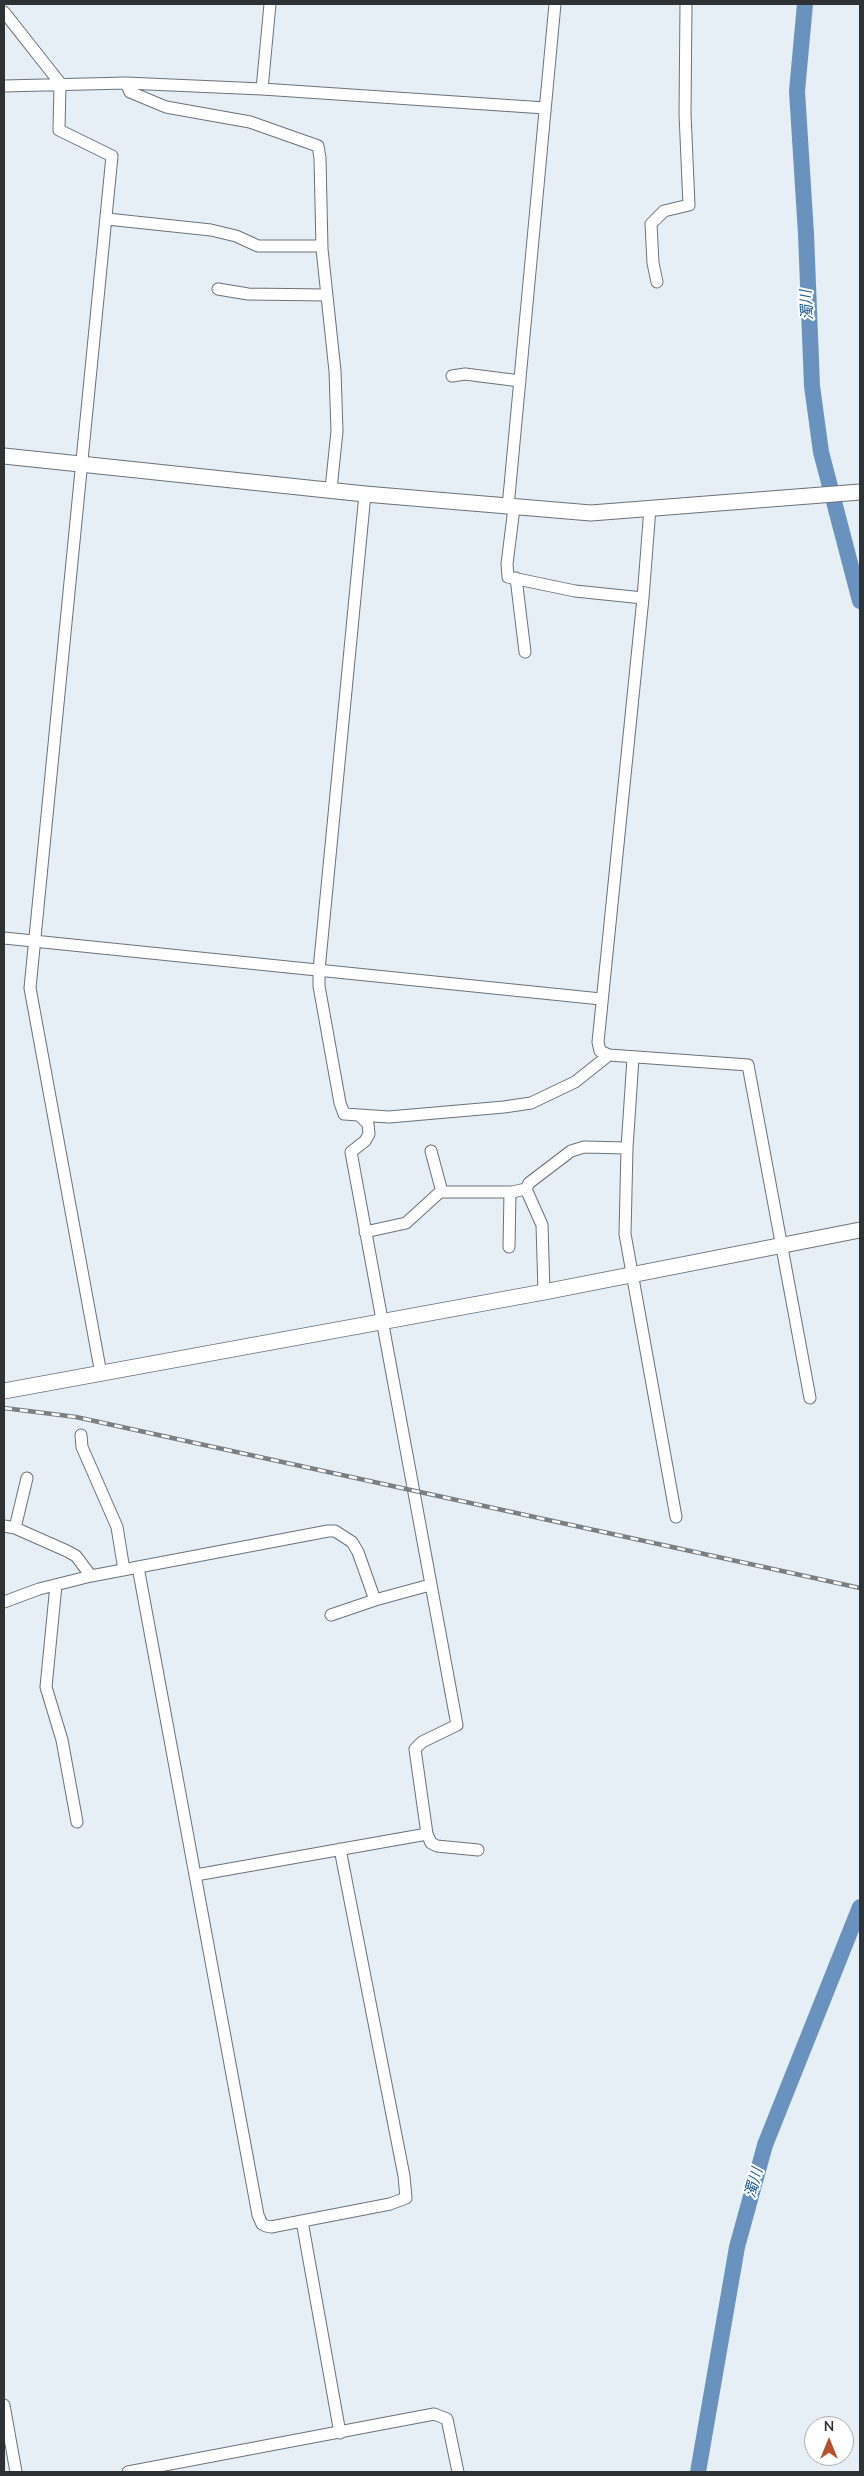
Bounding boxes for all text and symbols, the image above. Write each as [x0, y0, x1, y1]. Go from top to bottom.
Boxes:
water label: 濁川 [798, 290, 818, 320]
water label: 濁川 [742, 2166, 768, 2200]
north arrow [804, 2416, 854, 2466]
text: N [824, 2417, 834, 2436]

